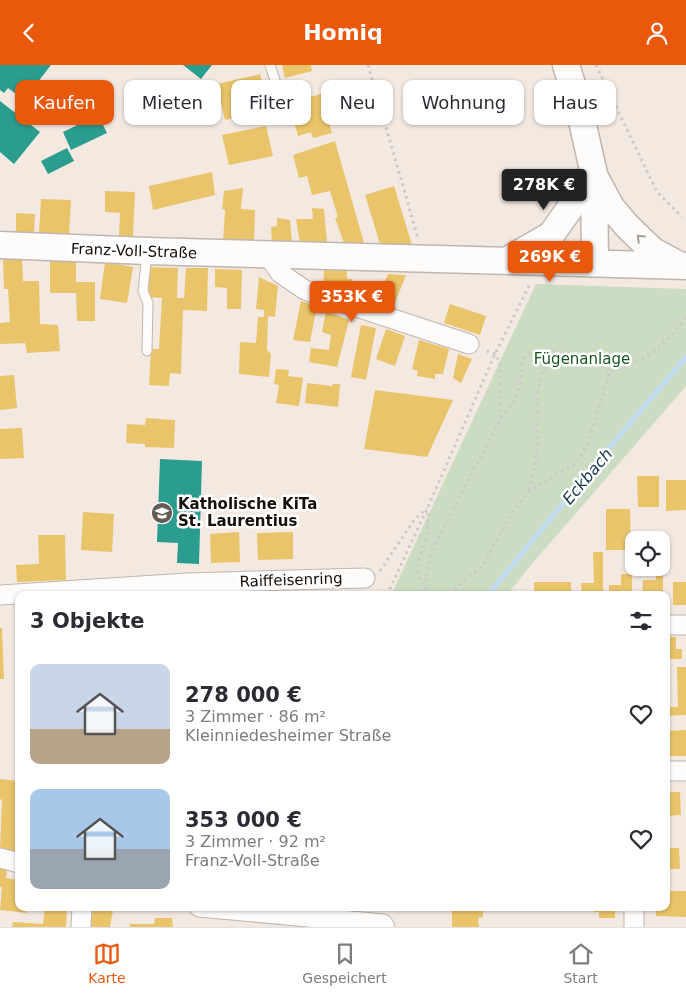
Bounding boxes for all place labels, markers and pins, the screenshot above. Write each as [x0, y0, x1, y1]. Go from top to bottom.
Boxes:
pin: 278K € [503, 169, 585, 211]
pin: 269K € [509, 241, 591, 283]
pin: 353K € [311, 281, 393, 323]
place label: Katholische KiTa St. Laurentius [178, 495, 317, 530]
school or university icon: Katholische KiTa St. Laurentius [150, 501, 174, 525]

